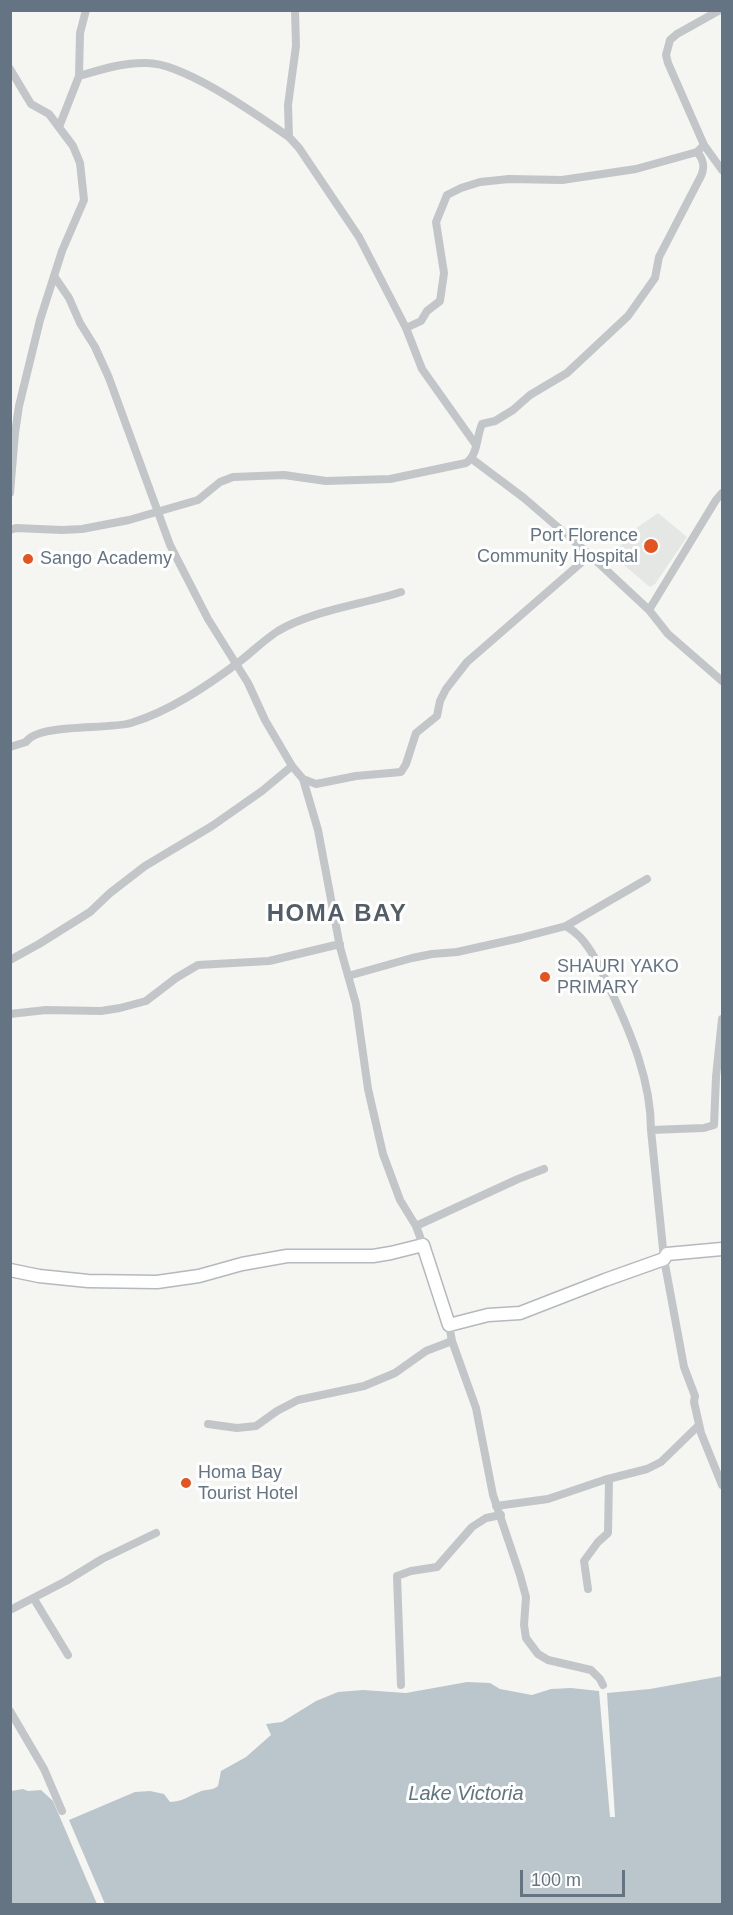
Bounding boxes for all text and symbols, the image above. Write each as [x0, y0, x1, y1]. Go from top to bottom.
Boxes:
place label: Port Florence Community Hospital [477, 525, 638, 568]
marker: Port Florence Community Hospital [642, 537, 660, 555]
place label: Sango Academy [40, 548, 172, 570]
marker: Sango Academy [21, 552, 35, 566]
district label: HOMA BAY [267, 900, 407, 928]
place label: SHAURI YAKO PRIMARY [557, 956, 679, 998]
marker: SHAURI YAKO PRIMARY [538, 970, 552, 984]
place label: Homa Bay Tourist Hotel [198, 1462, 298, 1504]
marker: Homa Bay Tourist Hotel [179, 1476, 193, 1490]
water label: Lake Victoria [408, 1782, 524, 1806]
scale bar [523, 1858, 628, 1896]
text: 100 m [531, 1870, 581, 1890]

